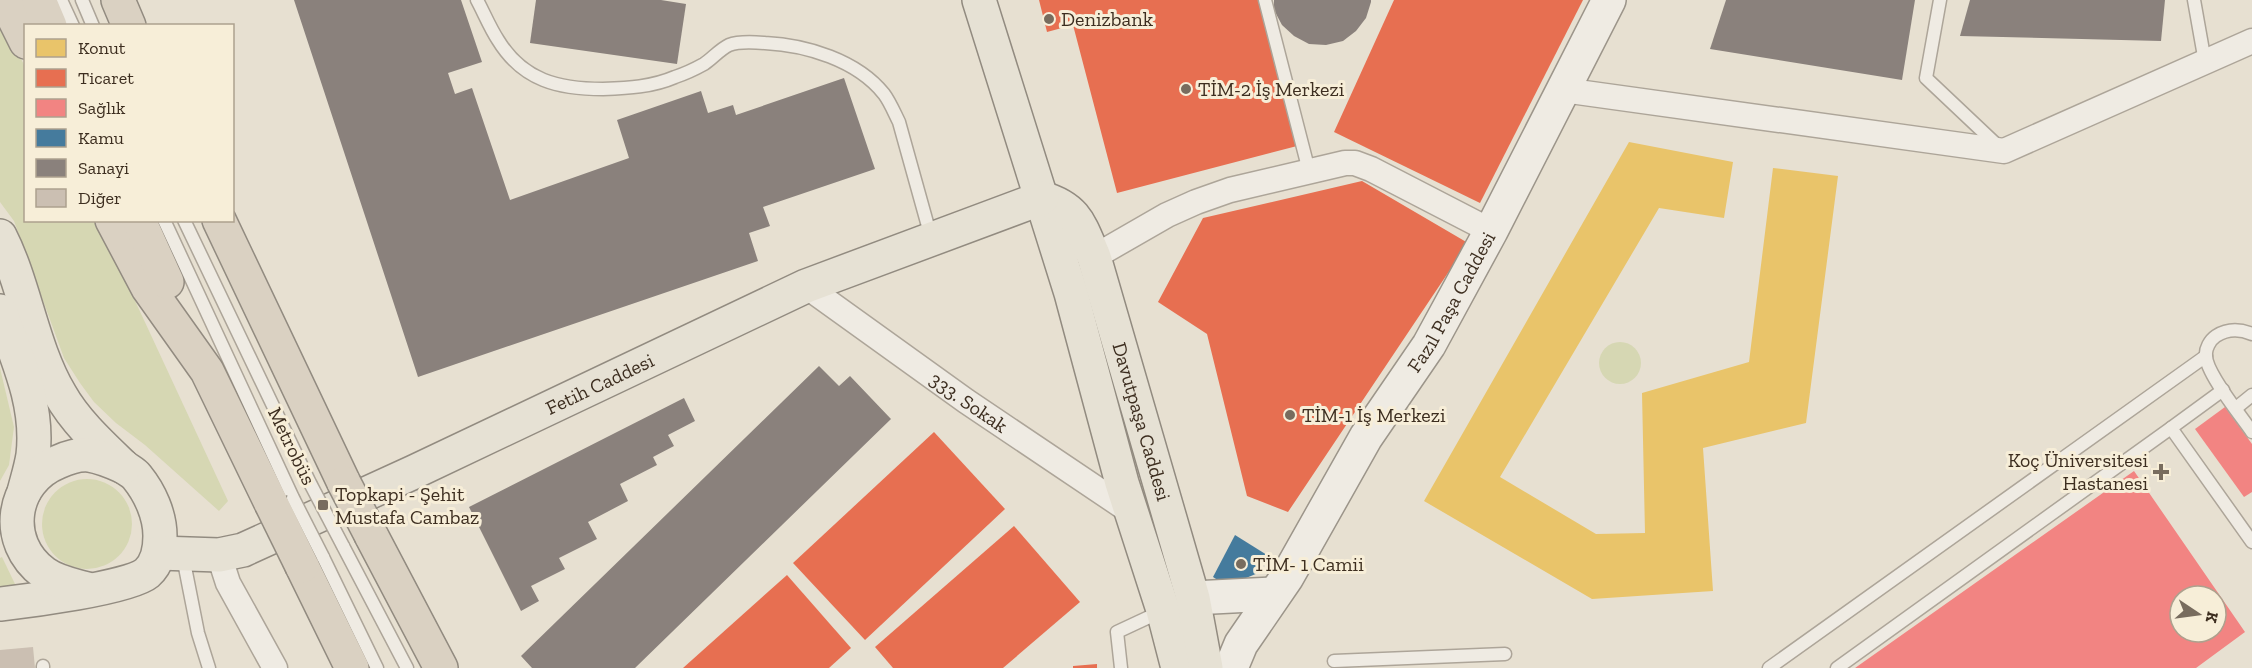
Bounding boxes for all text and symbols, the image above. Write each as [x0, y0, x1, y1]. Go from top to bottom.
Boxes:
place label: Denizbank [1061, 7, 1154, 31]
marker: Denizbank [1042, 12, 1056, 26]
legend [24, 24, 234, 222]
text: Konut [78, 37, 126, 59]
text: Ticaret [78, 67, 134, 89]
place label: TİM-2 İş Merkezi [1198, 77, 1345, 101]
marker: TİM-2 İş Merkezi [1179, 82, 1193, 96]
text: Sağlık [78, 97, 126, 119]
text: Kamu [78, 127, 124, 149]
text: Sanayi [78, 157, 129, 179]
text: Diğer [78, 187, 122, 209]
street label: Fazıl Paşa Caddesi [1402, 227, 1501, 377]
street label: Davutpaşa Caddesi [1107, 339, 1176, 504]
street label: Fetih Caddesi [542, 348, 658, 420]
street label: 333. Sokak [925, 367, 1013, 438]
street label: Metrobüs [263, 403, 321, 489]
place label: TİM-1 İş Merkezi [1302, 403, 1446, 427]
marker: TİM-1 İş Merkezi [1283, 408, 1297, 422]
place label: Koç Üniversitesi Hastanesi [2008, 448, 2148, 495]
marker: Koç Üniversitesi Hastanesi [2152, 463, 2170, 481]
place label: Topkapi - Şehit Mustafa Cambaz [335, 482, 479, 529]
marker: Topkapi - Şehit Mustafa Cambaz [316, 498, 330, 512]
place label: TİM- 1 Camii [1253, 552, 1364, 576]
marker: TİM- 1 Camii [1234, 557, 1248, 571]
north arrow [2168, 584, 2228, 644]
text: K [2202, 610, 2223, 625]

